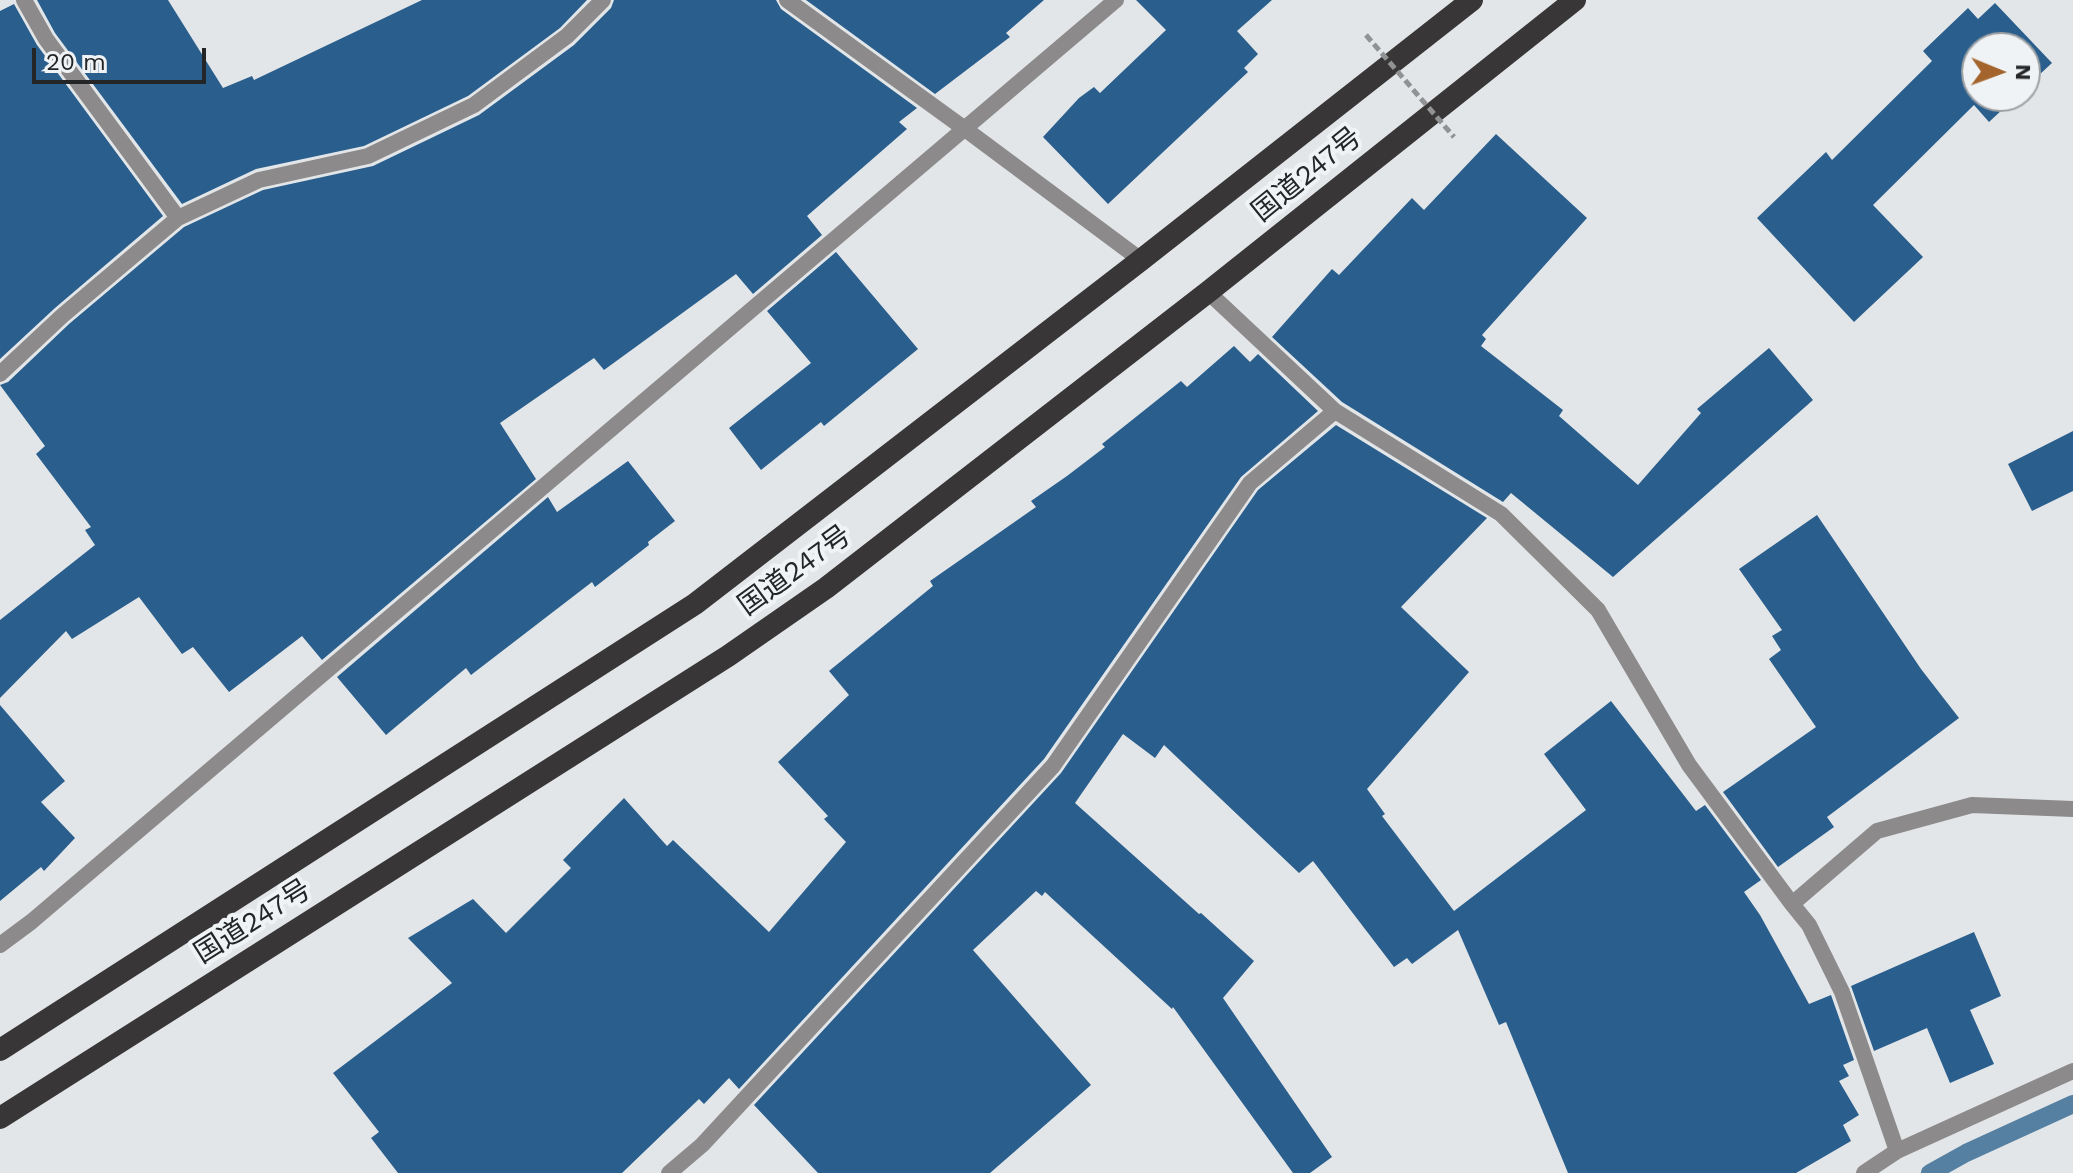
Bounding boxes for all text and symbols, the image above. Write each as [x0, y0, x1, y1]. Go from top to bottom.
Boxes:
scale bar [36, 32, 210, 82]
north arrow [1961, 32, 2041, 112]
text: 20 m [46, 48, 106, 76]
text: N [2011, 64, 2036, 81]
street label: 国道247号 [1246, 121, 1368, 229]
street label: 国道247号 [732, 519, 858, 623]
street label: 国道247号 [189, 873, 317, 971]

